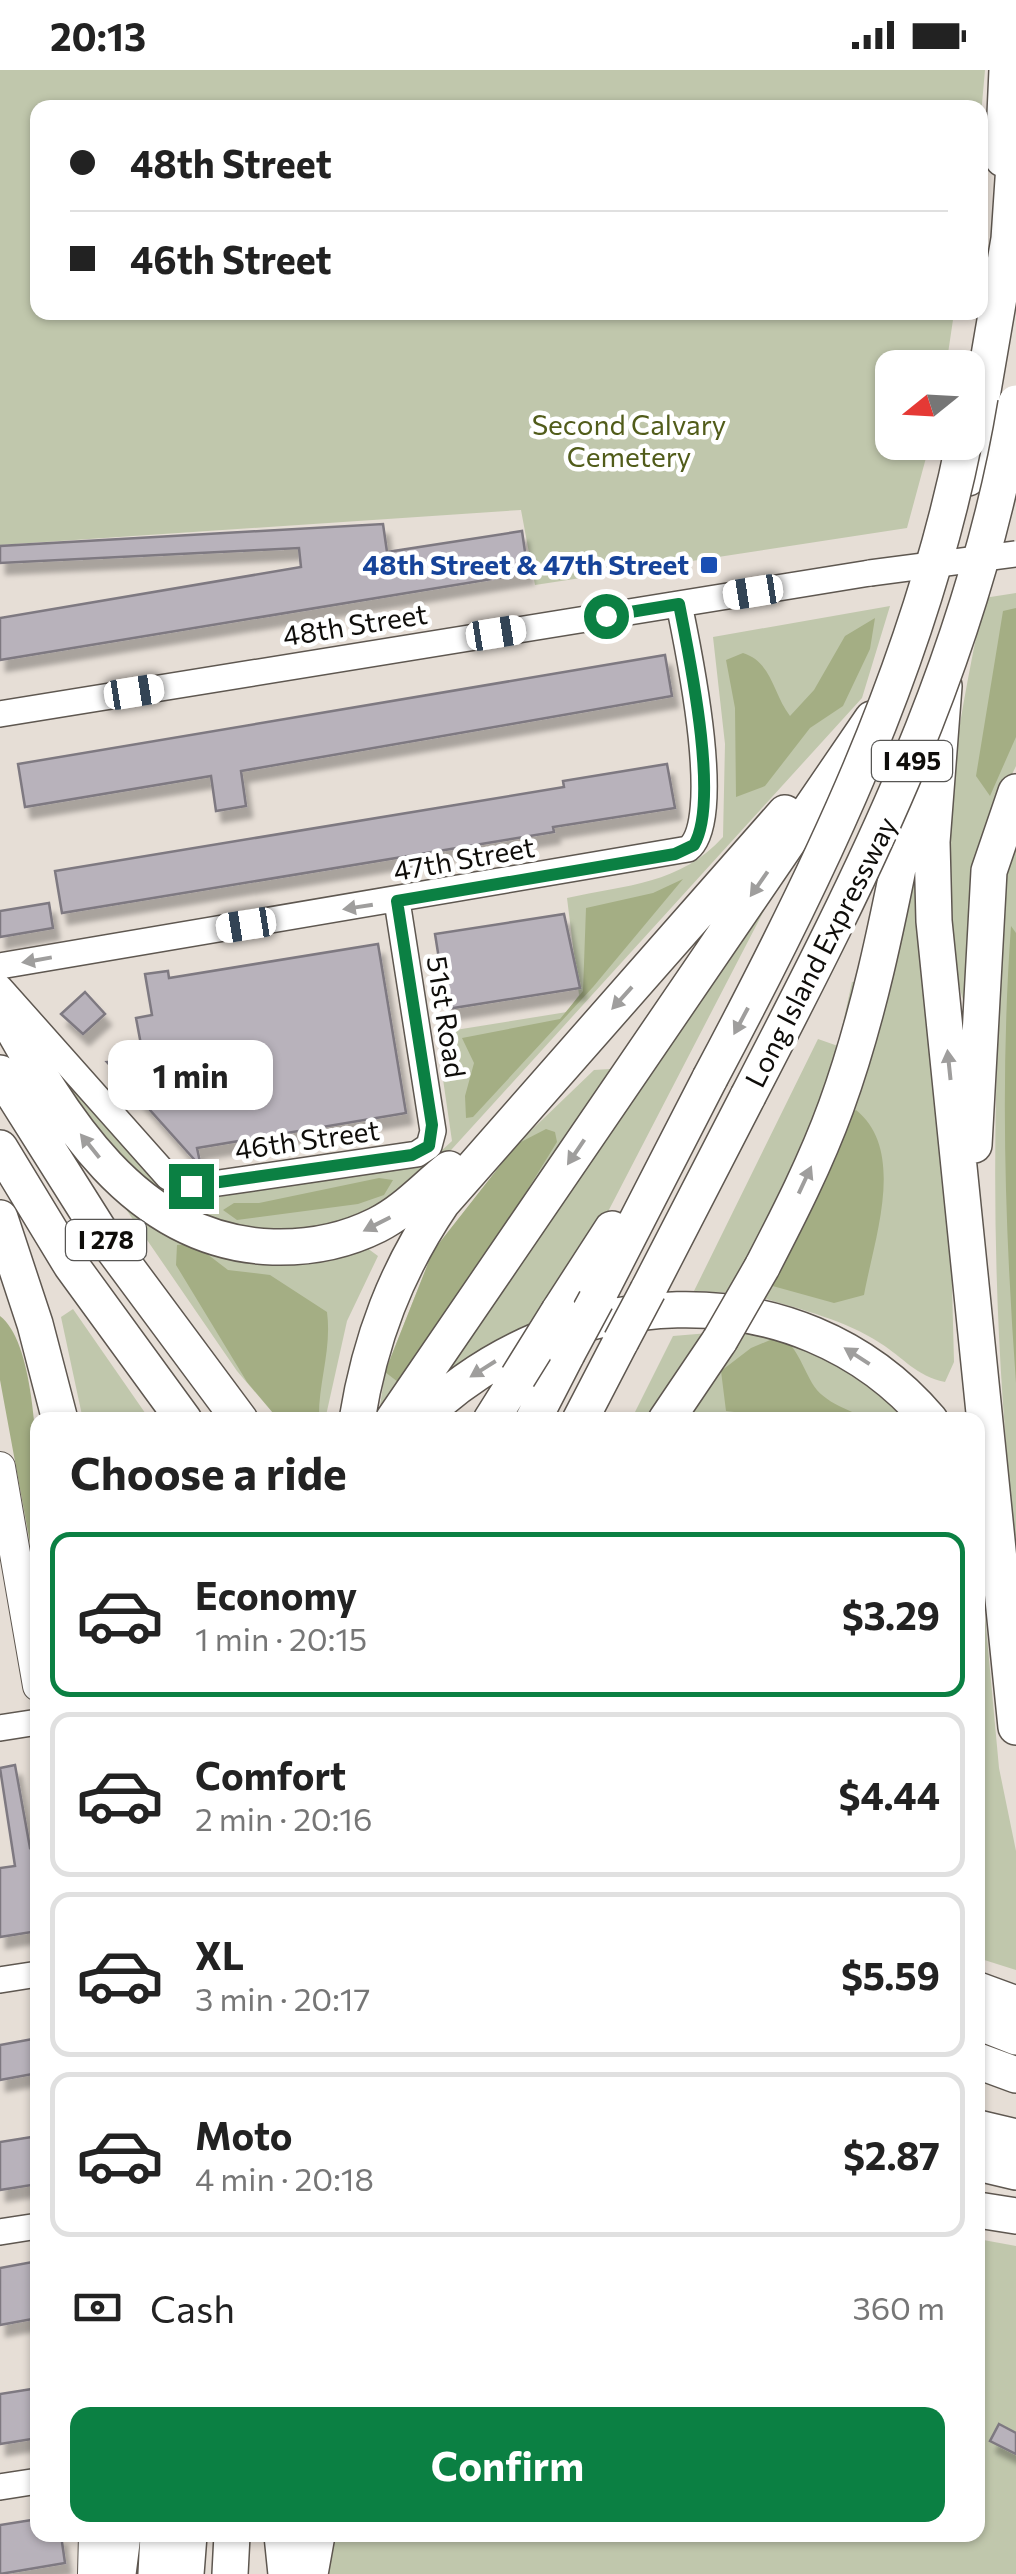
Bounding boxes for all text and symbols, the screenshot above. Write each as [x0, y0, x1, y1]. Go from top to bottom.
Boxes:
text: 20:13 [50, 12, 146, 59]
text: 48th Street [130, 139, 332, 186]
text: 46th Street [130, 235, 332, 282]
north arrow [875, 350, 985, 460]
map controls [875, 350, 985, 460]
park label: Second Calvary Cemetery [532, 407, 726, 473]
place label: 48th Street & 47th Street [362, 547, 689, 581]
marker: 48th Street & 47th Street [698, 554, 720, 576]
car [721, 572, 785, 612]
route start [584, 594, 629, 639]
street label: 48th Street [280, 596, 430, 652]
car [464, 613, 528, 653]
car [102, 672, 166, 712]
road number: I 495 [872, 741, 952, 781]
street label: Long Island Expressway [737, 811, 903, 1092]
street label: 47th Street [390, 829, 537, 887]
one-way arrow [750, 870, 769, 897]
one-way arrow [342, 900, 373, 916]
car [214, 905, 278, 945]
one-way arrow [21, 953, 52, 968]
street label: 51st Road [421, 953, 473, 1080]
one-way arrow [611, 986, 634, 1010]
one-way arrow [732, 1007, 750, 1035]
callout: 1 min [109, 1041, 274, 1111]
one-way arrow [940, 1048, 956, 1080]
text: 1 min [153, 1055, 228, 1095]
street label: 46th Street [232, 1112, 381, 1166]
one-way arrow [80, 1134, 101, 1159]
one-way arrow [567, 1138, 586, 1165]
route end [169, 1164, 214, 1209]
one-way arrow [796, 1165, 813, 1194]
one-way arrow [362, 1215, 391, 1232]
road number: I 278 [66, 1220, 146, 1260]
one-way arrow [843, 1347, 871, 1365]
one-way arrow [469, 1360, 497, 1378]
text: Choose a ride [70, 1444, 347, 1499]
icon: car [75, 1570, 165, 1660]
text: Economy [195, 1571, 357, 1618]
text: $3.29 [842, 1591, 940, 1638]
text: 1 min · 20:15 [195, 1618, 367, 1658]
icon: car [75, 1750, 165, 1840]
text: Comfort [195, 1751, 346, 1798]
text: $4.44 [839, 1771, 940, 1818]
text: 2 min · 20:16 [195, 1798, 372, 1838]
icon: car [75, 1930, 165, 2020]
text: XL [195, 1931, 244, 1978]
text: $5.59 [841, 1951, 940, 1998]
text: 3 min · 20:17 [195, 1978, 370, 2018]
icon: car [75, 2110, 165, 2200]
text: Moto [195, 2111, 293, 2158]
text: $2.87 [843, 2131, 940, 2178]
text: 4 min · 20:18 [195, 2158, 374, 2198]
icon: cash [70, 2280, 125, 2335]
text: Cash [150, 2284, 235, 2331]
text: 360 m [852, 2287, 945, 2327]
button: Confirm [70, 2407, 945, 2522]

